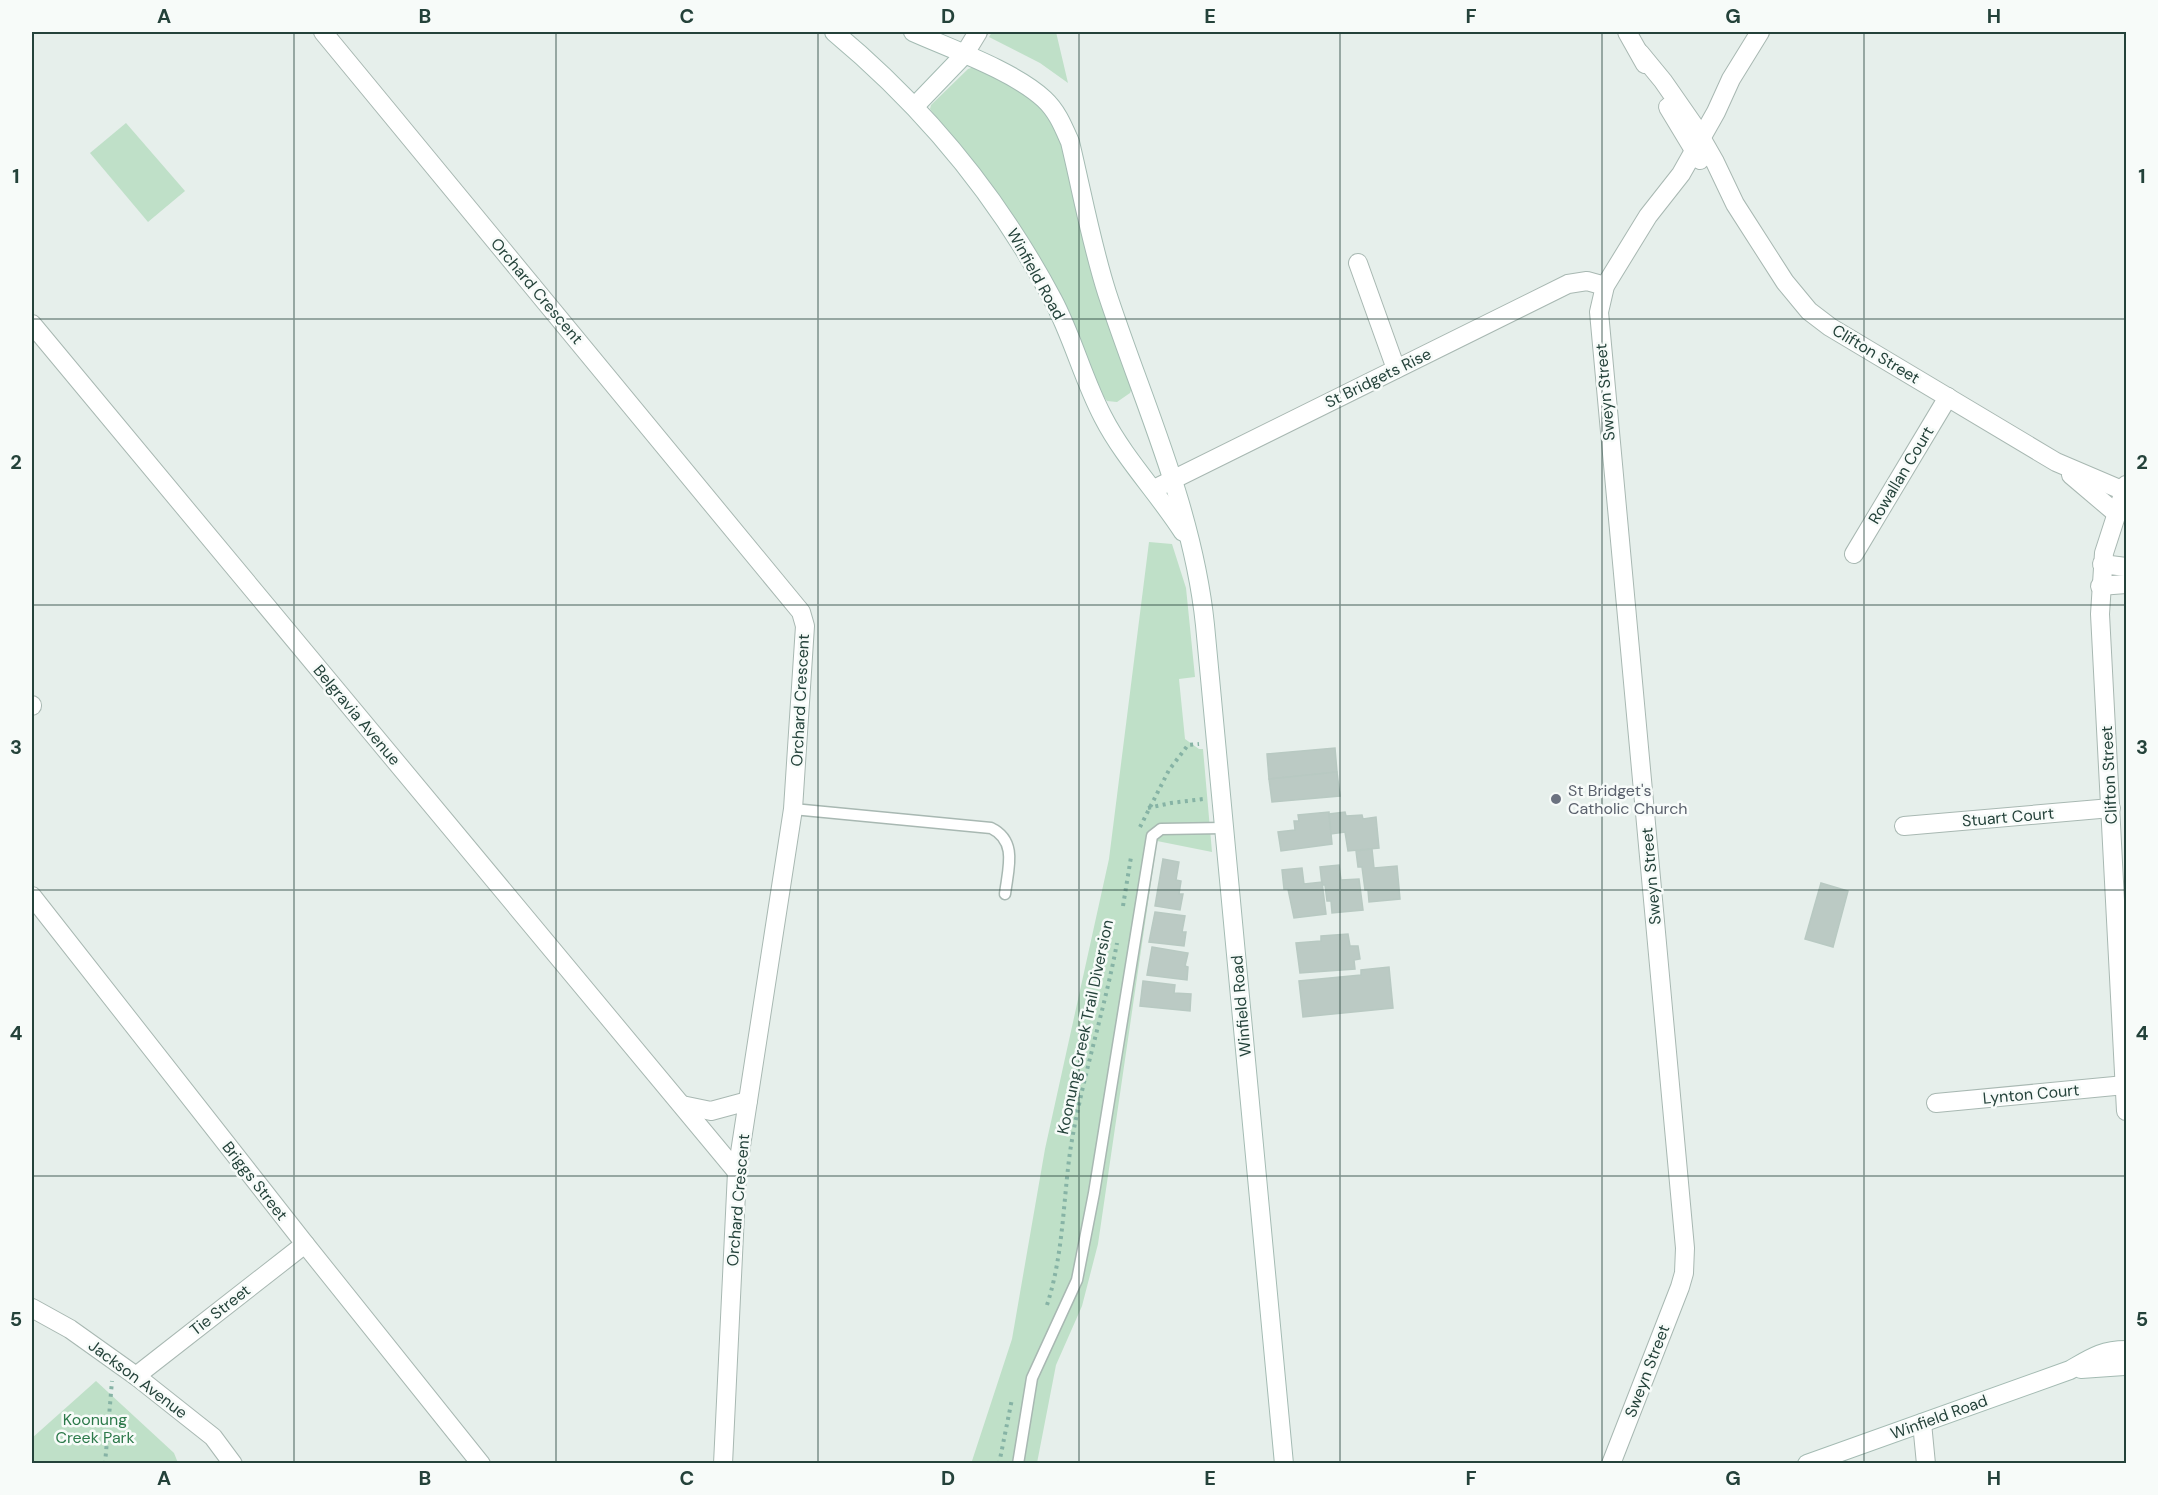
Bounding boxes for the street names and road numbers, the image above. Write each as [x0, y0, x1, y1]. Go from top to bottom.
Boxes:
street label: Winfield Road [1002, 224, 1070, 324]
street label: Orchard Crescent [486, 233, 588, 349]
street label: Clifton Street [1828, 320, 1924, 388]
street label: Sweyn Street [1590, 342, 1620, 442]
street label: St Bridgets Rise [1321, 343, 1435, 413]
street label: Rowallan Court [1864, 422, 1938, 528]
street label: Orchard Crescent [786, 633, 814, 767]
street label: Belgravia Avenue [309, 660, 405, 770]
street label: Clifton Street [2096, 725, 2122, 825]
street label: Stuart Court [1961, 803, 2055, 831]
street label: Sweyn Street [1636, 826, 1666, 926]
street label: Koonung Creek Trail Diversion [1052, 918, 1118, 1136]
street label: Winfield Road [1226, 954, 1256, 1058]
street label: Lynton Court [1982, 1079, 2080, 1109]
street label: Orchard Crescent [722, 1133, 754, 1267]
street label: Briggs Street [218, 1137, 292, 1225]
street label: Tie Street [185, 1280, 255, 1340]
street label: Sweyn Street [1620, 1322, 1674, 1420]
street label: Jackson Avenue [84, 1335, 192, 1423]
street label: Winfield Road [1888, 1390, 1990, 1444]

